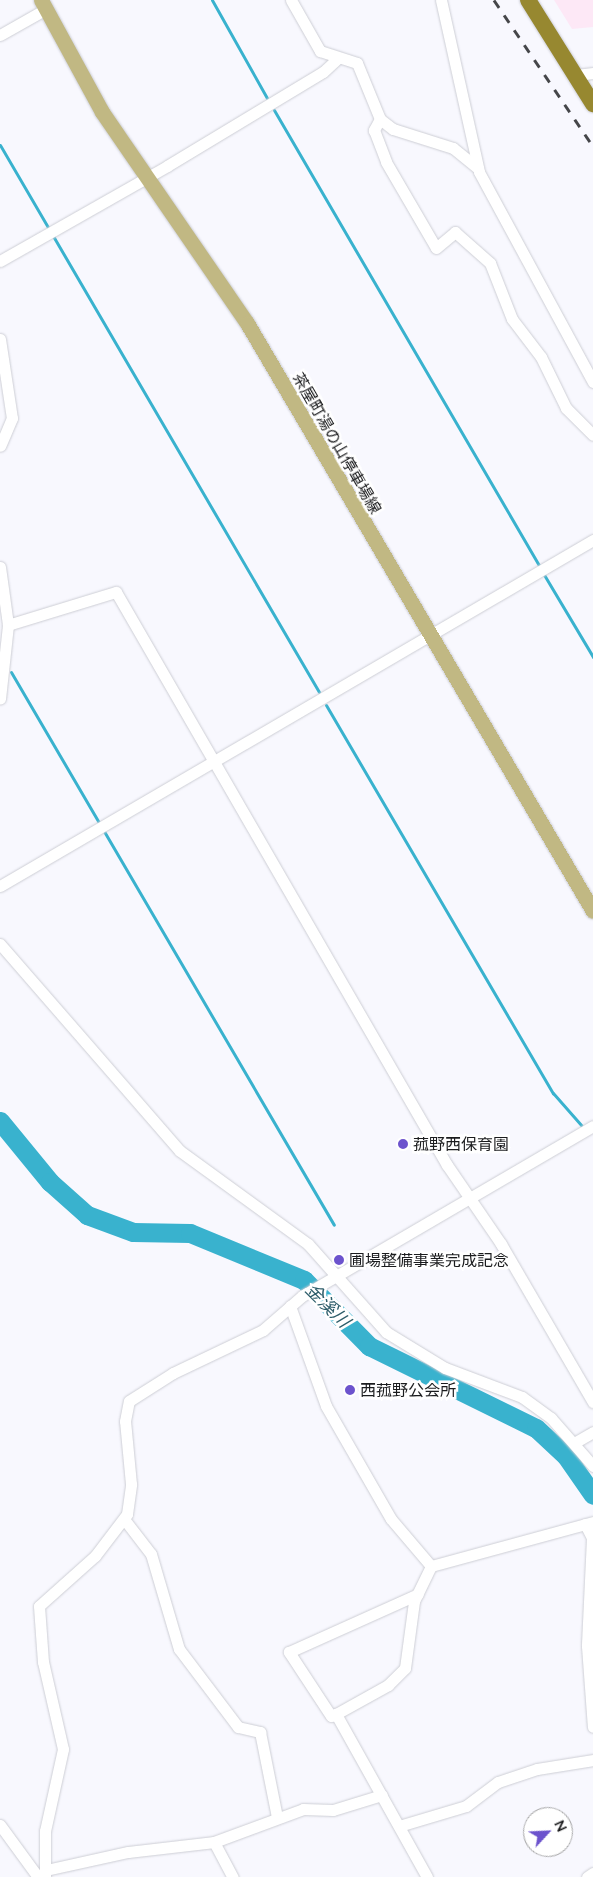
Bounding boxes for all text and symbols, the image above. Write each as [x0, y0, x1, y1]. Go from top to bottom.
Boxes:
street label: 茶屋町湯の山停車場線 [289, 369, 385, 517]
place label: 菰野西保育園 [413, 1134, 509, 1154]
marker: 菰野西保育園 [397, 1138, 409, 1150]
place label: 圃場整備事業完成記念 [349, 1250, 509, 1270]
marker: 圃場整備事業完成記念 [333, 1254, 345, 1266]
water label: 金溪川 [301, 1278, 355, 1332]
place label: 西菰野公会所 [360, 1380, 456, 1400]
marker: 西菰野公会所 [344, 1384, 356, 1396]
north arrow [523, 1807, 573, 1857]
text: N [551, 1817, 571, 1834]

